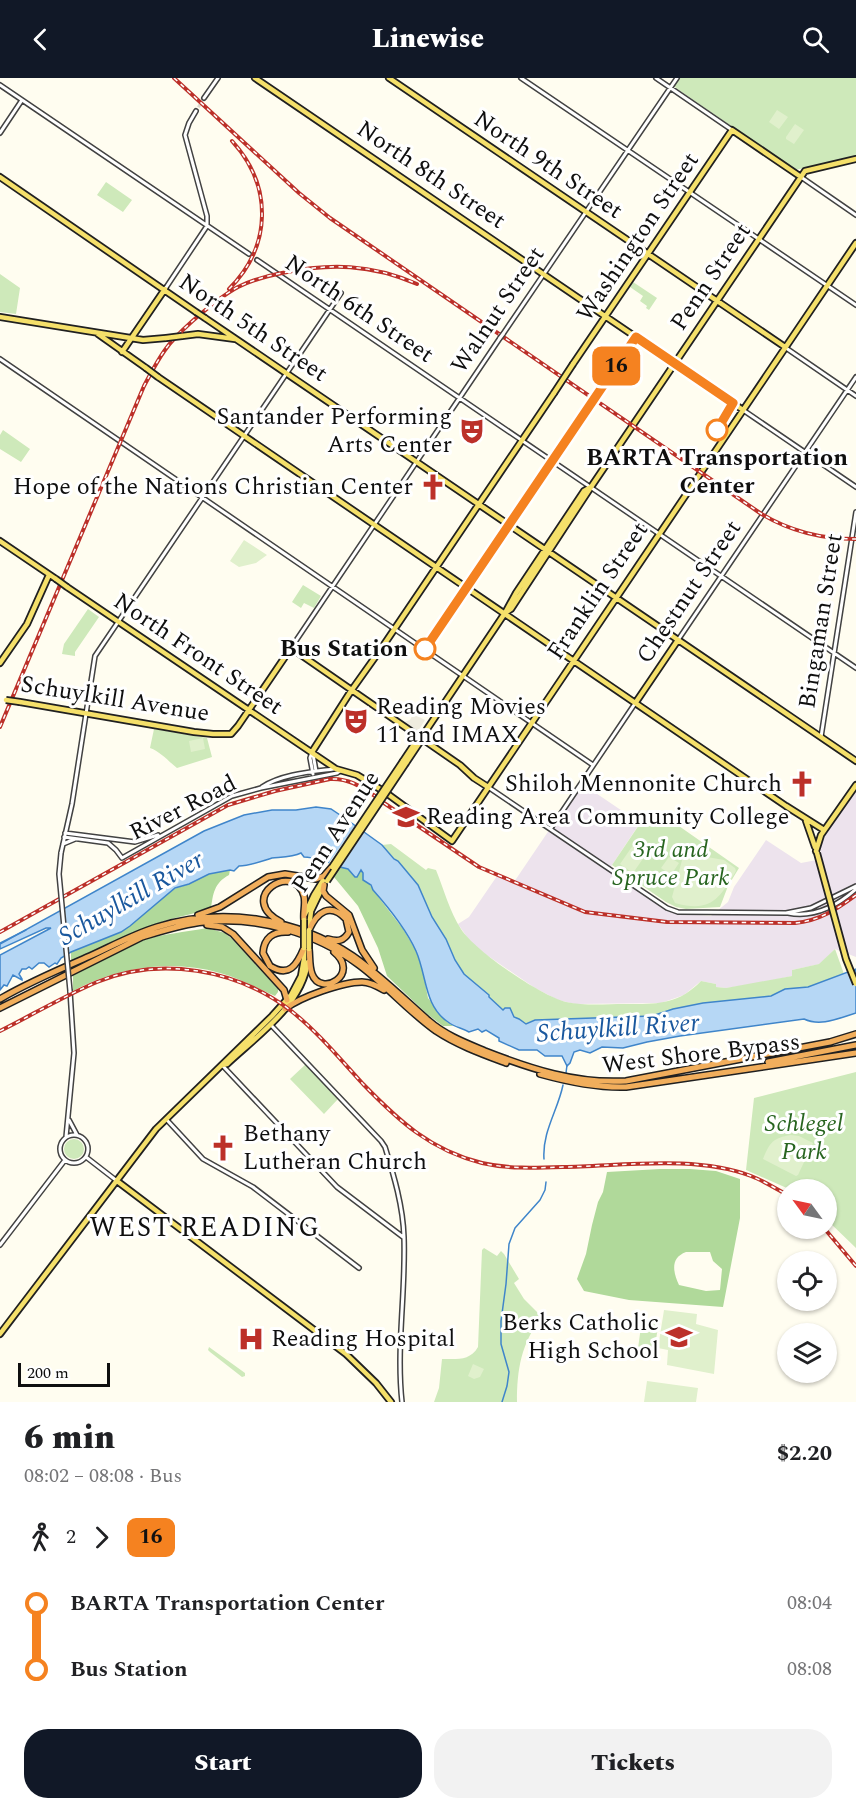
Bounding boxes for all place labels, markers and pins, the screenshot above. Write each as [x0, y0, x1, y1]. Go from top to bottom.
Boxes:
place label: Santander Performing Arts Center [216, 399, 452, 463]
theatre icon: Santander Performing Arts Center [457, 416, 487, 446]
marker: BARTA Transportation Center [706, 419, 728, 441]
place label: BARTA Transportation Center [586, 440, 848, 504]
place label: Hope of the Nations Christian Center [13, 469, 413, 505]
church icon: Hope of the Nations Christian Center [418, 472, 448, 502]
place label: Bus Station [280, 631, 408, 667]
marker: Bus Station [414, 638, 436, 660]
place label: Reading Movies 11 and IMAX [376, 689, 546, 753]
theatre icon: Reading Movies 11 and IMAX [341, 706, 371, 736]
place label: Shiloh Mennonite Church [505, 766, 782, 802]
church icon: Shiloh Mennonite Church [787, 769, 817, 799]
place label: Reading Area Community College [426, 799, 789, 835]
school or university icon: Reading Area Community College [391, 802, 421, 832]
place label: Bethany Lutheran Church [243, 1116, 427, 1180]
church icon: Bethany Lutheran Church [208, 1133, 238, 1163]
place label: Berks Catholic High School [502, 1305, 659, 1369]
place label: Reading Hospital [271, 1321, 455, 1357]
school or university icon: Berks Catholic High School [664, 1322, 694, 1352]
hospital icon: Reading Hospital [236, 1324, 266, 1354]

